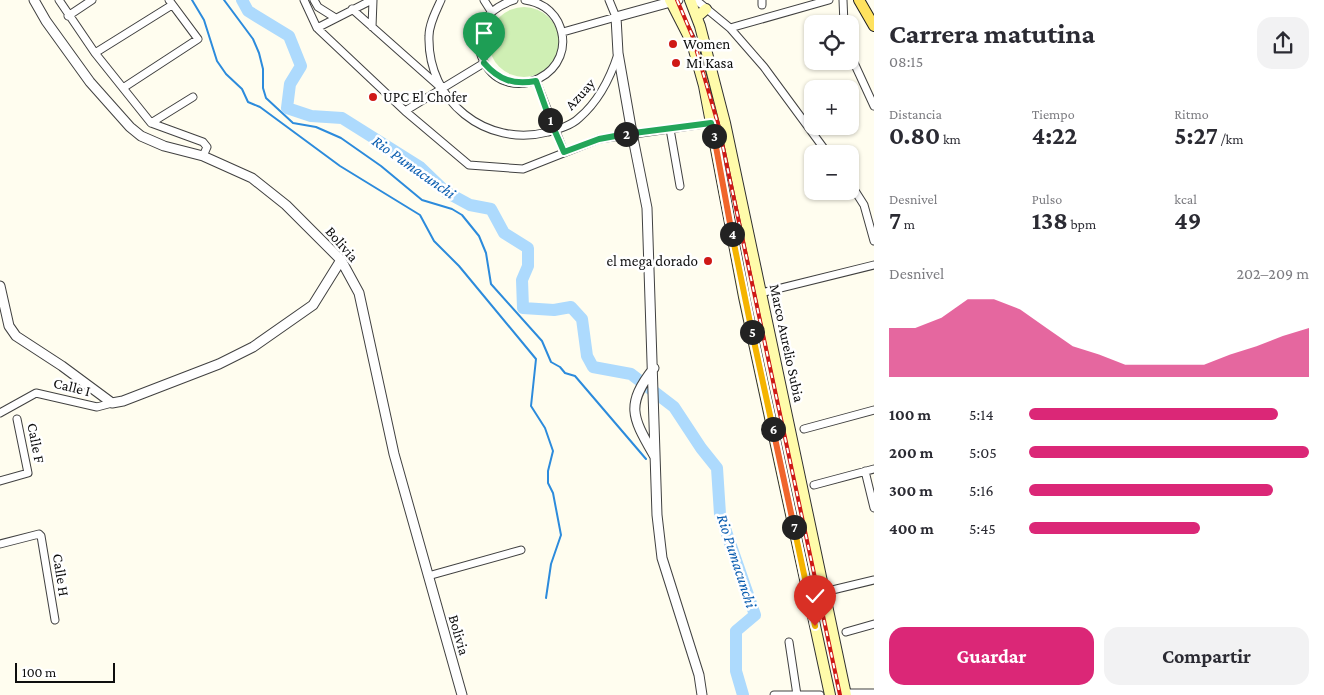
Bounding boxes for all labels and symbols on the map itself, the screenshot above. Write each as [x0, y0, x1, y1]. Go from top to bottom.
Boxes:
pin [463, 12, 505, 63]
place label: Women [683, 36, 730, 52]
marker: Women [667, 38, 679, 50]
place label: Mi Kasa [686, 55, 733, 71]
marker: Mi Kasa [670, 57, 682, 69]
street label: Azuay [562, 75, 599, 114]
place label: UPC El Chofer [383, 89, 468, 105]
marker: UPC El Chofer [367, 91, 379, 103]
pin: 1 [538, 108, 562, 132]
pin: 2 [614, 122, 638, 146]
pin: 3 [702, 124, 726, 148]
water label: Rio Pumacunchi [369, 132, 459, 202]
pin: 4 [720, 222, 744, 246]
street label: Bolivia [322, 223, 362, 265]
place label: el mega dorado [606, 253, 698, 270]
marker: el mega dorado [702, 255, 714, 267]
street label: Marco Aurelio Subia [767, 282, 807, 404]
pin: 5 [740, 320, 764, 344]
street label: Calle I [52, 375, 92, 399]
pin: 6 [760, 416, 786, 442]
street label: Calle F [24, 422, 48, 465]
water label: Rio Pumacunchi [714, 512, 760, 611]
pin: 7 [782, 514, 806, 540]
street label: Calle H [50, 553, 72, 598]
pin [794, 575, 836, 626]
street label: Bolivia [446, 613, 472, 657]
scale bar [15, 660, 115, 683]

